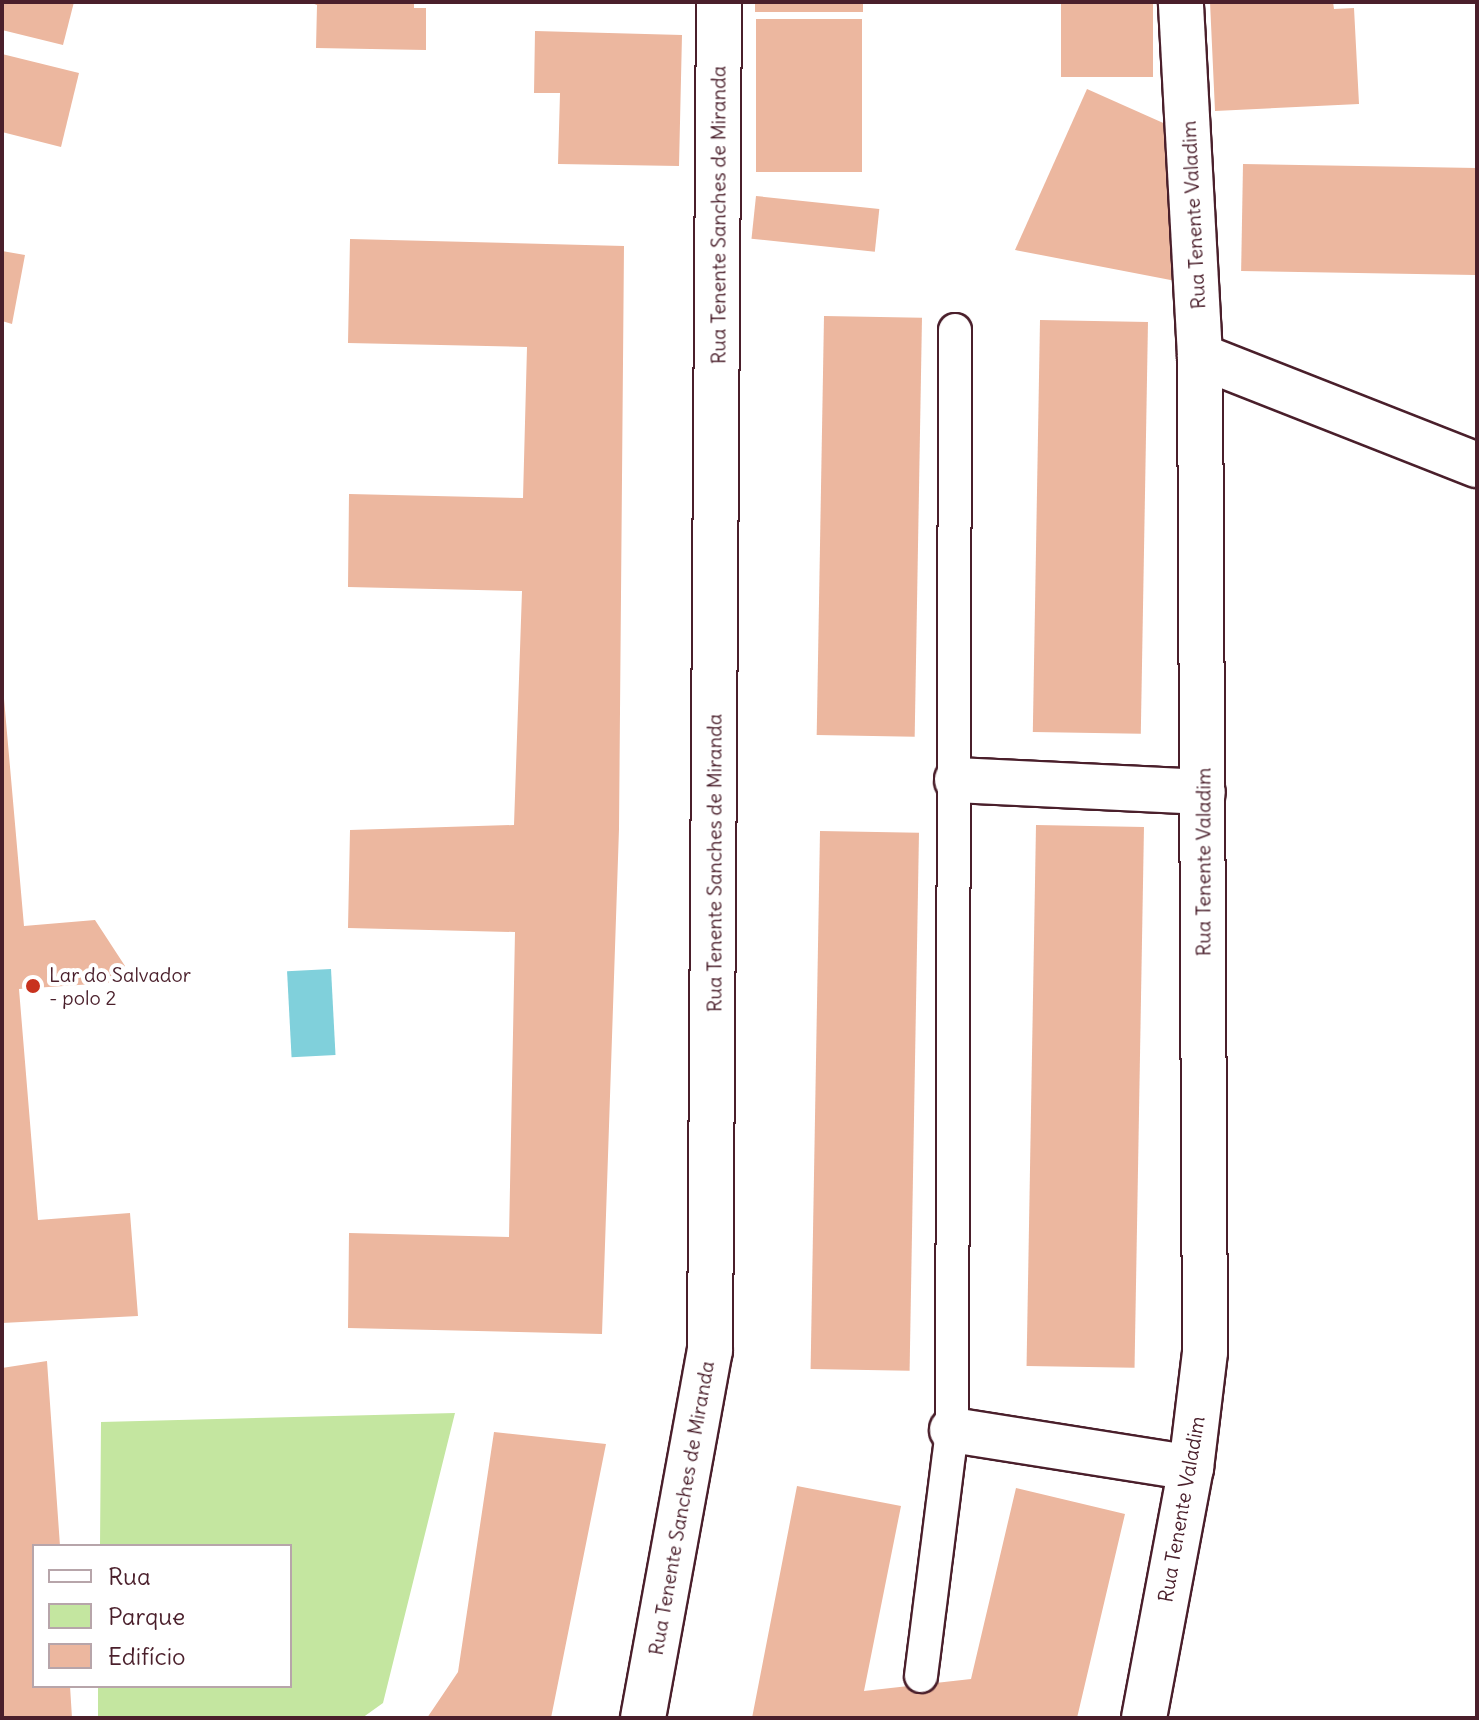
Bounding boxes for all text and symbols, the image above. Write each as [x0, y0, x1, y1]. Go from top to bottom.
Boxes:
street label: Rua Tenente Sanches de Miranda [706, 66, 730, 364]
street label: Rua Tenente Valadim [1176, 120, 1210, 310]
street label: Rua Tenente Sanches de Miranda [702, 714, 726, 1012]
street label: Rua Tenente Valadim [1191, 768, 1215, 956]
place label: Lar do Salvador - polo 2 [49, 962, 191, 1009]
marker: Lar do Salvador - polo 2 [24, 977, 42, 995]
street label: Rua Tenente Sanches de Miranda [643, 1359, 719, 1657]
street label: Rua Tenente Valadim [1153, 1414, 1209, 1604]
legend [32, 1544, 292, 1688]
text: Rua [108, 1561, 151, 1591]
text: Parque [108, 1601, 185, 1631]
text: Edifício [108, 1641, 186, 1671]

